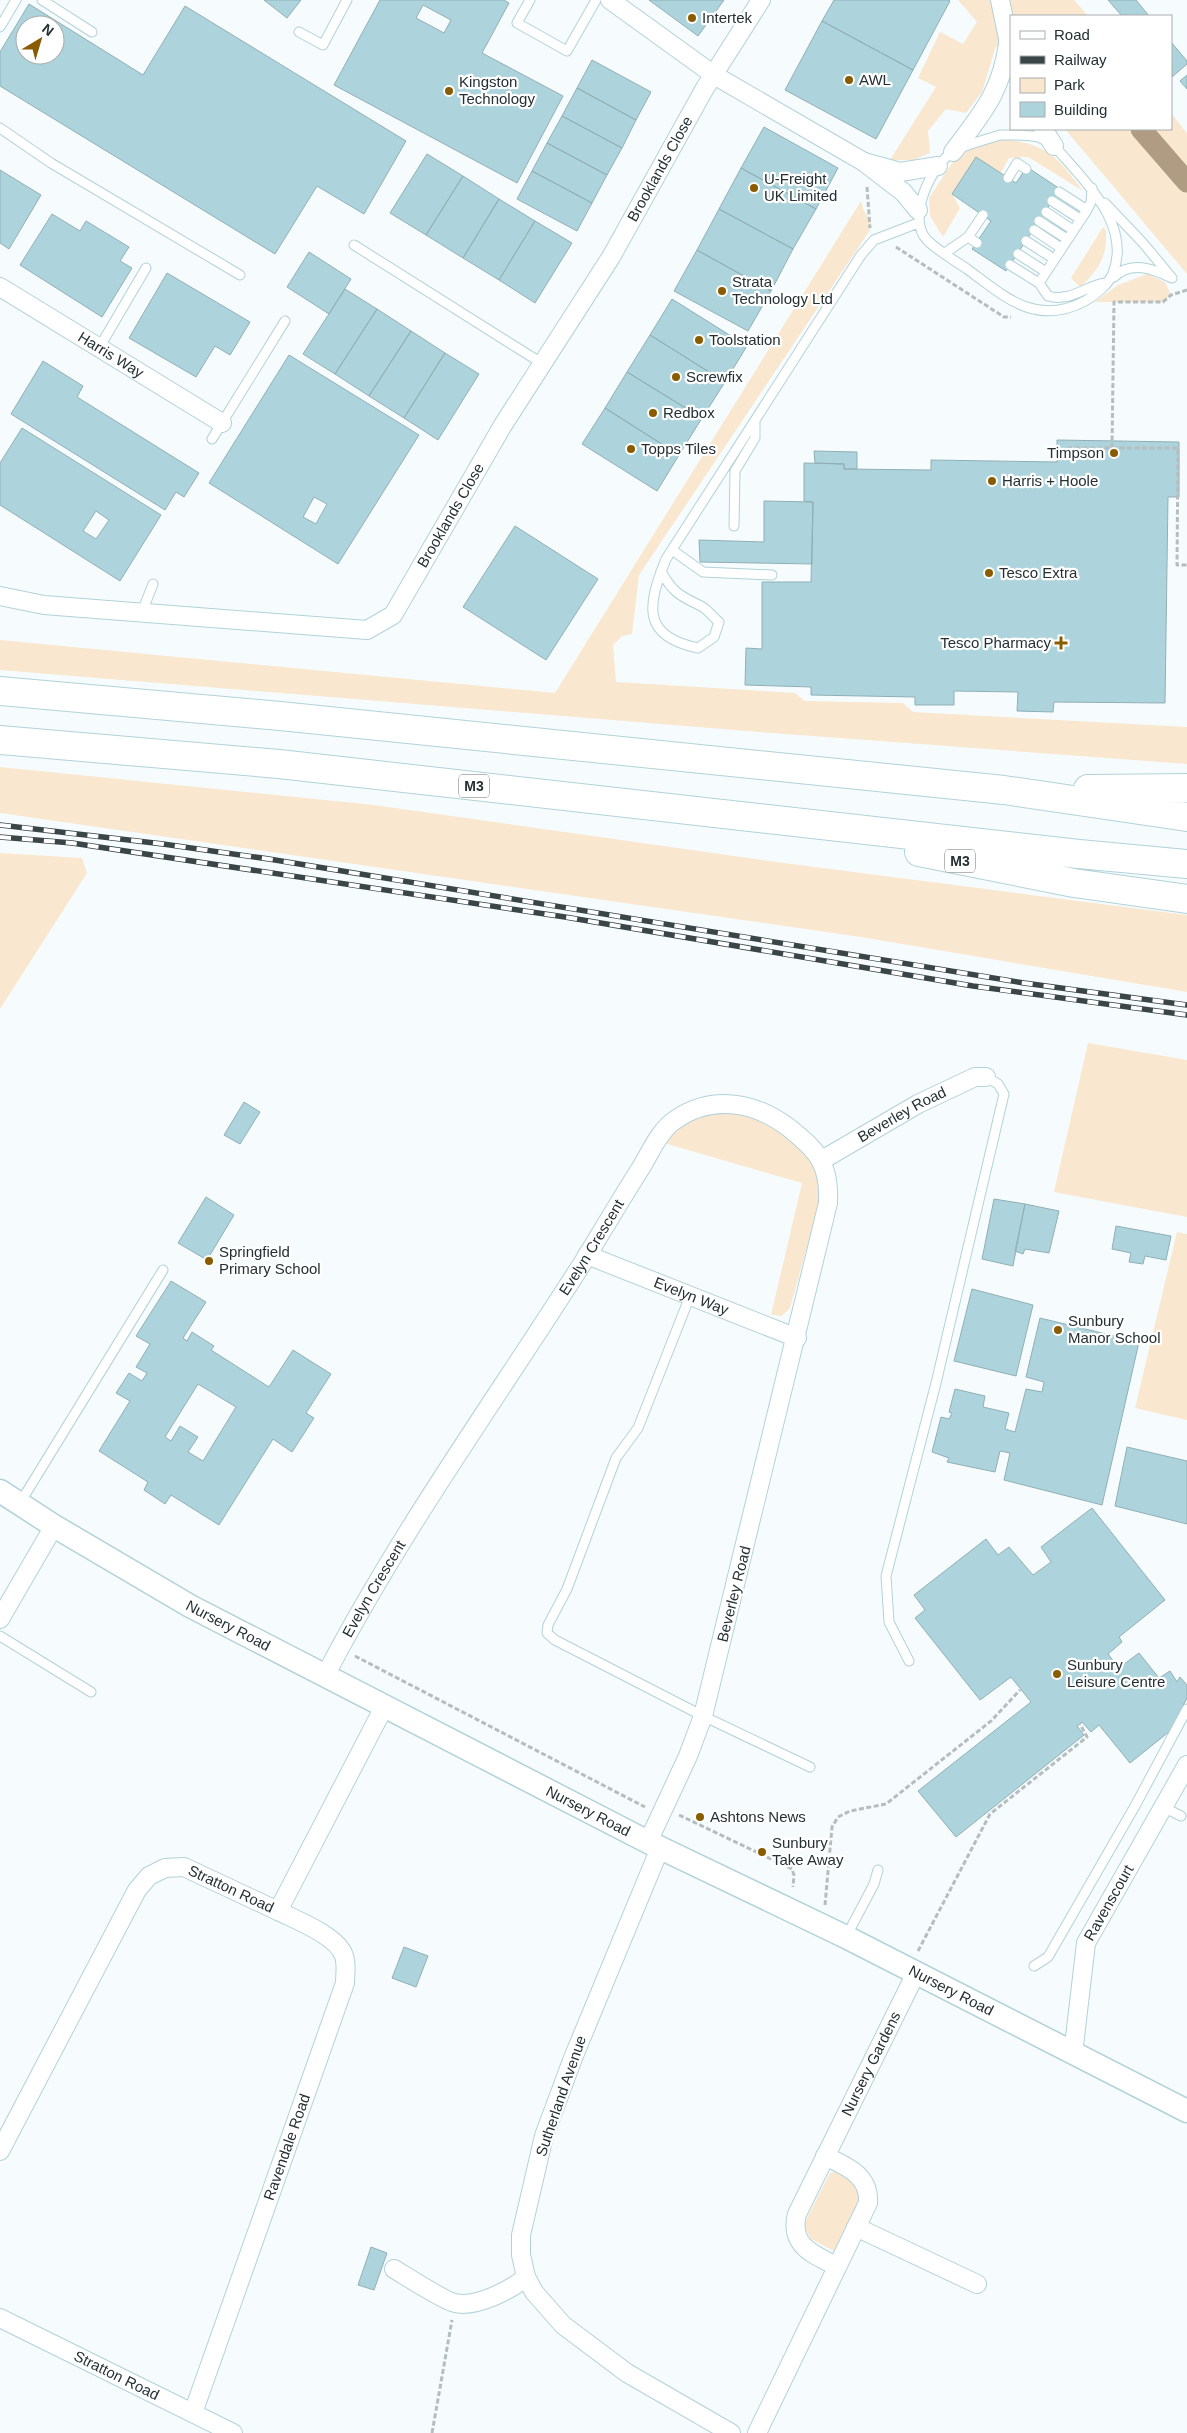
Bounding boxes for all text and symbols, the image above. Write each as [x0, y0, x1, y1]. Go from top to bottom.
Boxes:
place label: Intertek [702, 9, 753, 26]
marker: Intertek [686, 12, 698, 24]
north arrow [15, 15, 65, 65]
legend [1010, 15, 1172, 130]
text: N [39, 20, 57, 39]
text: Road [1054, 26, 1090, 43]
text: Railway [1054, 51, 1107, 68]
place label: AWL [859, 71, 891, 88]
place label: Kingston Technology [459, 73, 535, 107]
marker: AWL [843, 74, 855, 86]
text: Park [1054, 76, 1085, 93]
marker: Kingston Technology [443, 85, 455, 97]
text: Building [1054, 101, 1107, 118]
street label: Brooklands Close [624, 113, 696, 224]
place label: U-Freight UK Limited [764, 170, 837, 204]
marker: U-Freight UK Limited [748, 182, 760, 194]
place label: Strata Technology Ltd [732, 273, 833, 307]
marker: Strata Technology Ltd [716, 285, 728, 297]
street label: Harris Way [75, 328, 147, 381]
place label: Toolstation [709, 331, 781, 348]
marker: Toolstation [693, 334, 705, 346]
place label: Screwfix [686, 368, 743, 385]
marker: Screwfix [670, 371, 682, 383]
place label: Redbox [663, 404, 715, 421]
marker: Redbox [647, 407, 659, 419]
place label: Topps Tiles [641, 440, 716, 457]
marker: Topps Tiles [625, 443, 637, 455]
place label: Timpson [1047, 444, 1104, 461]
marker: Timpson [1108, 447, 1120, 459]
street label: Brooklands Close [413, 460, 487, 570]
place label: Harris + Hoole [1002, 472, 1098, 489]
marker: Harris + Hoole [986, 475, 998, 487]
place label: Tesco Extra [999, 564, 1078, 581]
marker: Tesco Extra [983, 567, 995, 579]
place label: Tesco Pharmacy [940, 634, 1051, 651]
marker: Tesco Pharmacy [1055, 637, 1067, 649]
road number: M3 [459, 774, 489, 798]
road number: M3 [945, 849, 975, 872]
street label: Beverley Road [854, 1083, 949, 1145]
street label: Evelyn Crescent [555, 1195, 628, 1298]
place label: Springfield Primary School [219, 1243, 321, 1277]
marker: Springfield Primary School [203, 1255, 215, 1267]
street label: Evelyn Way [652, 1273, 732, 1318]
place label: Sunbury Manor School [1068, 1312, 1161, 1346]
marker: Sunbury Manor School [1052, 1324, 1064, 1336]
street label: Evelyn Crescent [339, 1536, 409, 1640]
street label: Beverley Road [713, 1544, 754, 1644]
street label: Nursery Road [183, 1596, 273, 1654]
place label: Sunbury Leisure Centre [1067, 1656, 1165, 1690]
marker: Sunbury Leisure Centre [1051, 1668, 1063, 1680]
street label: Nursery Road [543, 1782, 633, 1839]
place label: Ashtons News [710, 1808, 806, 1825]
marker: Ashtons News [694, 1811, 706, 1823]
place label: Sunbury Take Away [772, 1834, 844, 1868]
marker: Sunbury Take Away [756, 1846, 768, 1858]
street label: Stratton Road [186, 1861, 277, 1916]
street label: Ravenscourt [1080, 1861, 1137, 1943]
street label: Nursery Road [906, 1962, 996, 2019]
street label: Nursery Gardens [838, 2009, 904, 2119]
street label: Sutherland Avenue [532, 2033, 589, 2158]
street label: Ravendale Road [260, 2091, 313, 2202]
street label: Stratton Road [72, 2347, 162, 2403]

